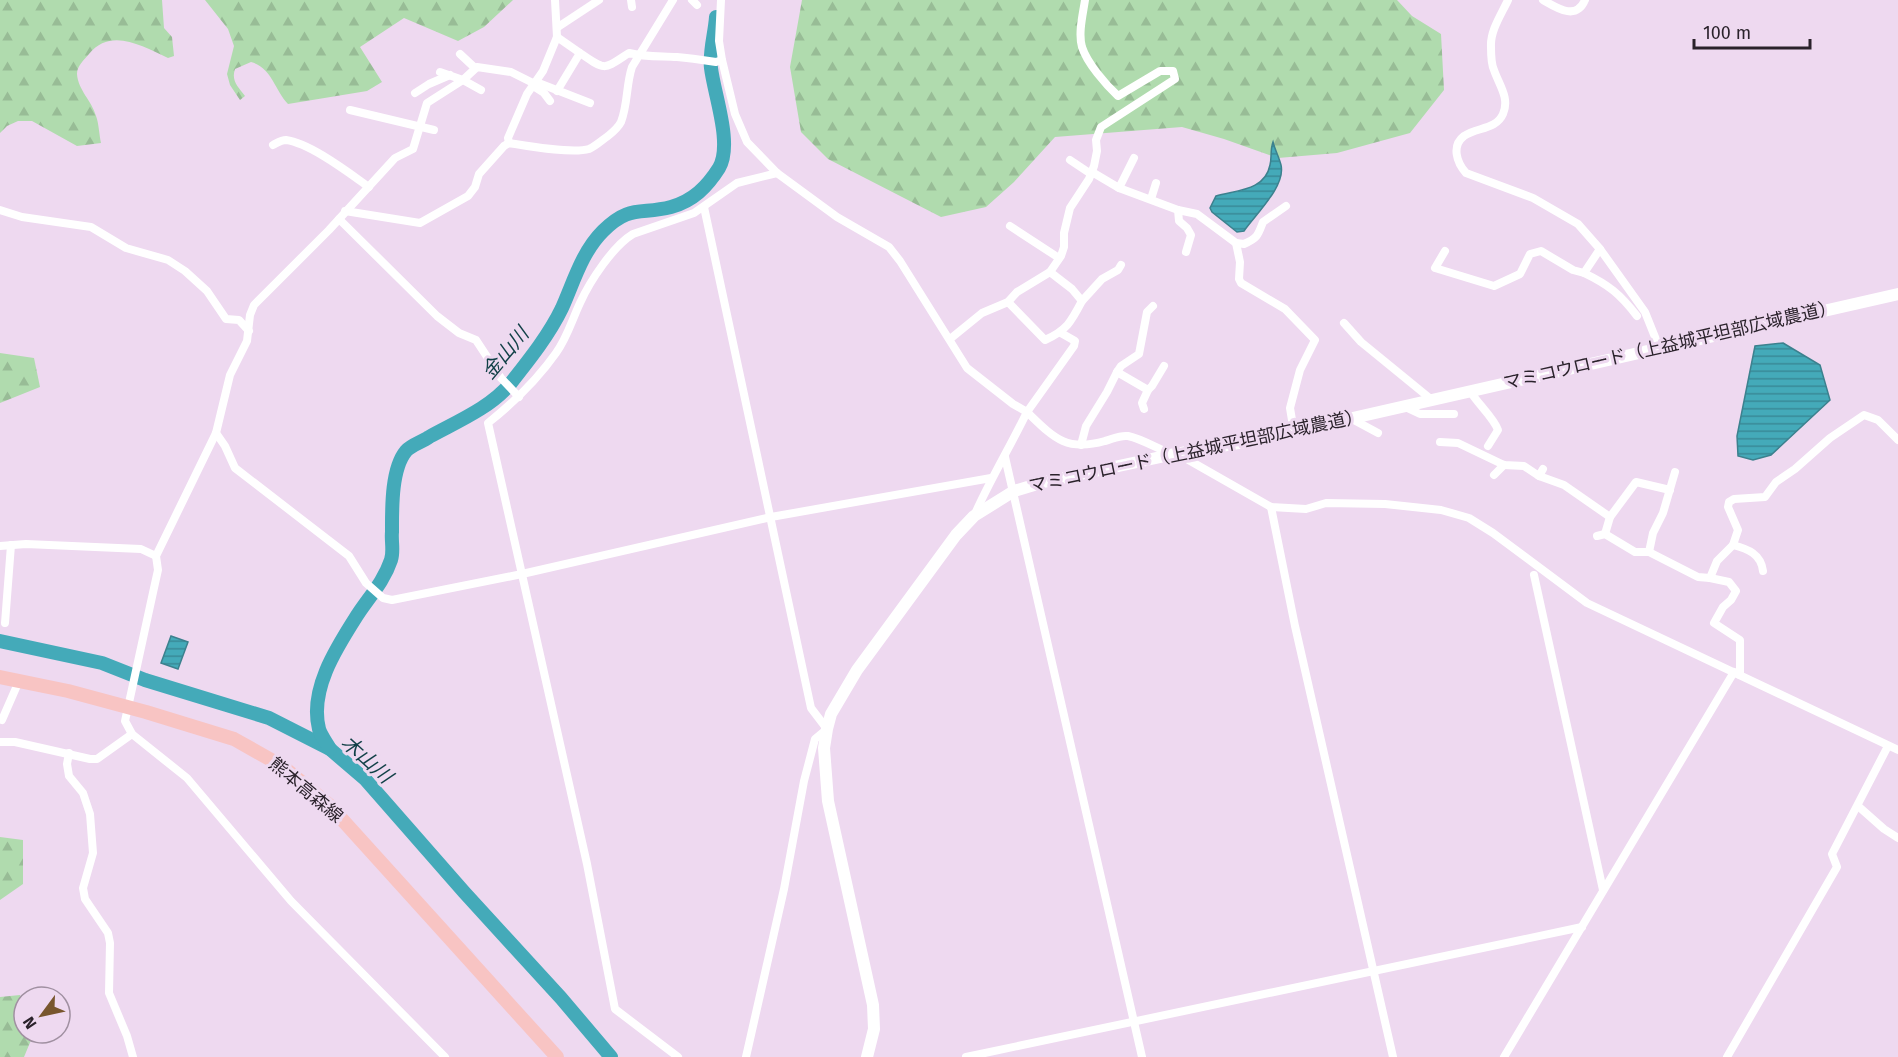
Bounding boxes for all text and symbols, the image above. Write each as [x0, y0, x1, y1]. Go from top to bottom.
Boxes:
scale bar [1694, 12, 1810, 50]
text: 100 m [1703, 22, 1751, 44]
street label: マミコウロード（上益城平坦部広域農道） [1501, 296, 1839, 394]
water label: 金山川 [477, 321, 535, 384]
street label: マミコウロード（上益城平坦部広域農道） [1027, 405, 1365, 497]
water label: 木山川 [337, 730, 399, 789]
street label: 熊本高森線 [264, 753, 348, 827]
north arrow [12, 985, 72, 1045]
text: N [19, 1013, 41, 1033]

